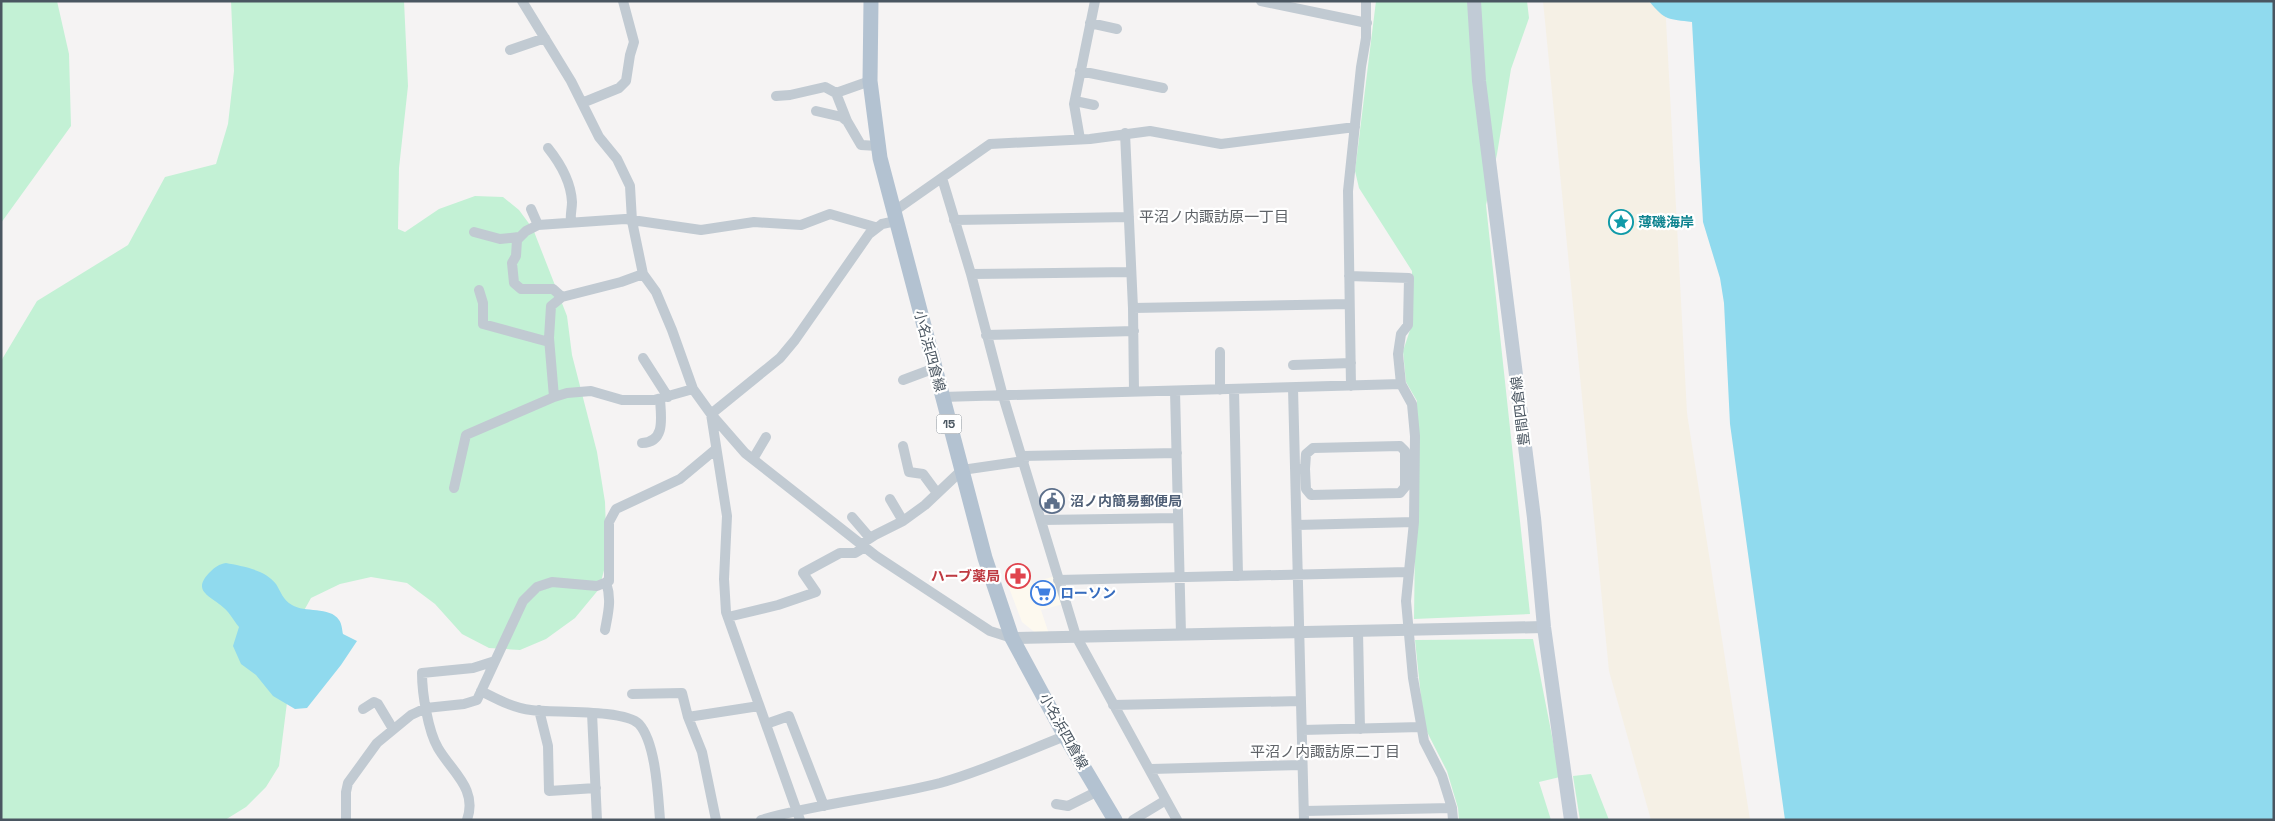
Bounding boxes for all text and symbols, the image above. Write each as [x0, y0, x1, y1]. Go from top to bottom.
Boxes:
district label: 平沼ノ内諏訪原一丁目 [1139, 207, 1289, 226]
place icon: 薄磯海岸 [1608, 209, 1634, 235]
place label: 薄磯海岸 [1638, 213, 1694, 231]
street label: 小名浜四倉線 [910, 308, 950, 394]
street label: 豊間四倉線 [1507, 375, 1533, 447]
road number: 15 [936, 414, 962, 434]
public building icon: 沼ノ内簡易郵便局 [1039, 488, 1065, 514]
place label: 沼ノ内簡易郵便局 [1070, 492, 1182, 510]
pharmacy icon: ハーブ薬局 [1005, 563, 1031, 589]
place label: ハーブ薬局 [931, 567, 1000, 585]
supermarket icon: ローソン [1030, 580, 1056, 606]
place label: ローソン [1060, 584, 1116, 602]
street label: 小名浜四倉線 [1036, 690, 1092, 772]
district label: 平沼ノ内諏訪原二丁目 [1250, 742, 1400, 761]

